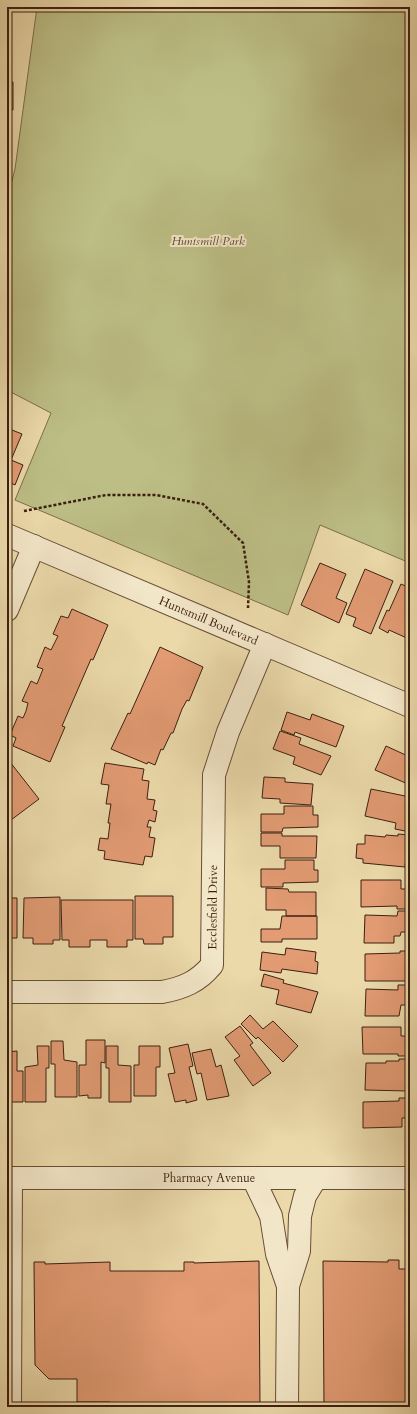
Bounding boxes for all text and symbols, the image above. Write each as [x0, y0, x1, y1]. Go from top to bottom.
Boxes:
park label: Huntsmill Park [171, 233, 245, 249]
street label: Huntsmill Boulevard [157, 592, 261, 649]
street label: Ecclesfield Drive [204, 865, 221, 950]
street label: Pharmacy Avenue [163, 1170, 255, 1186]

